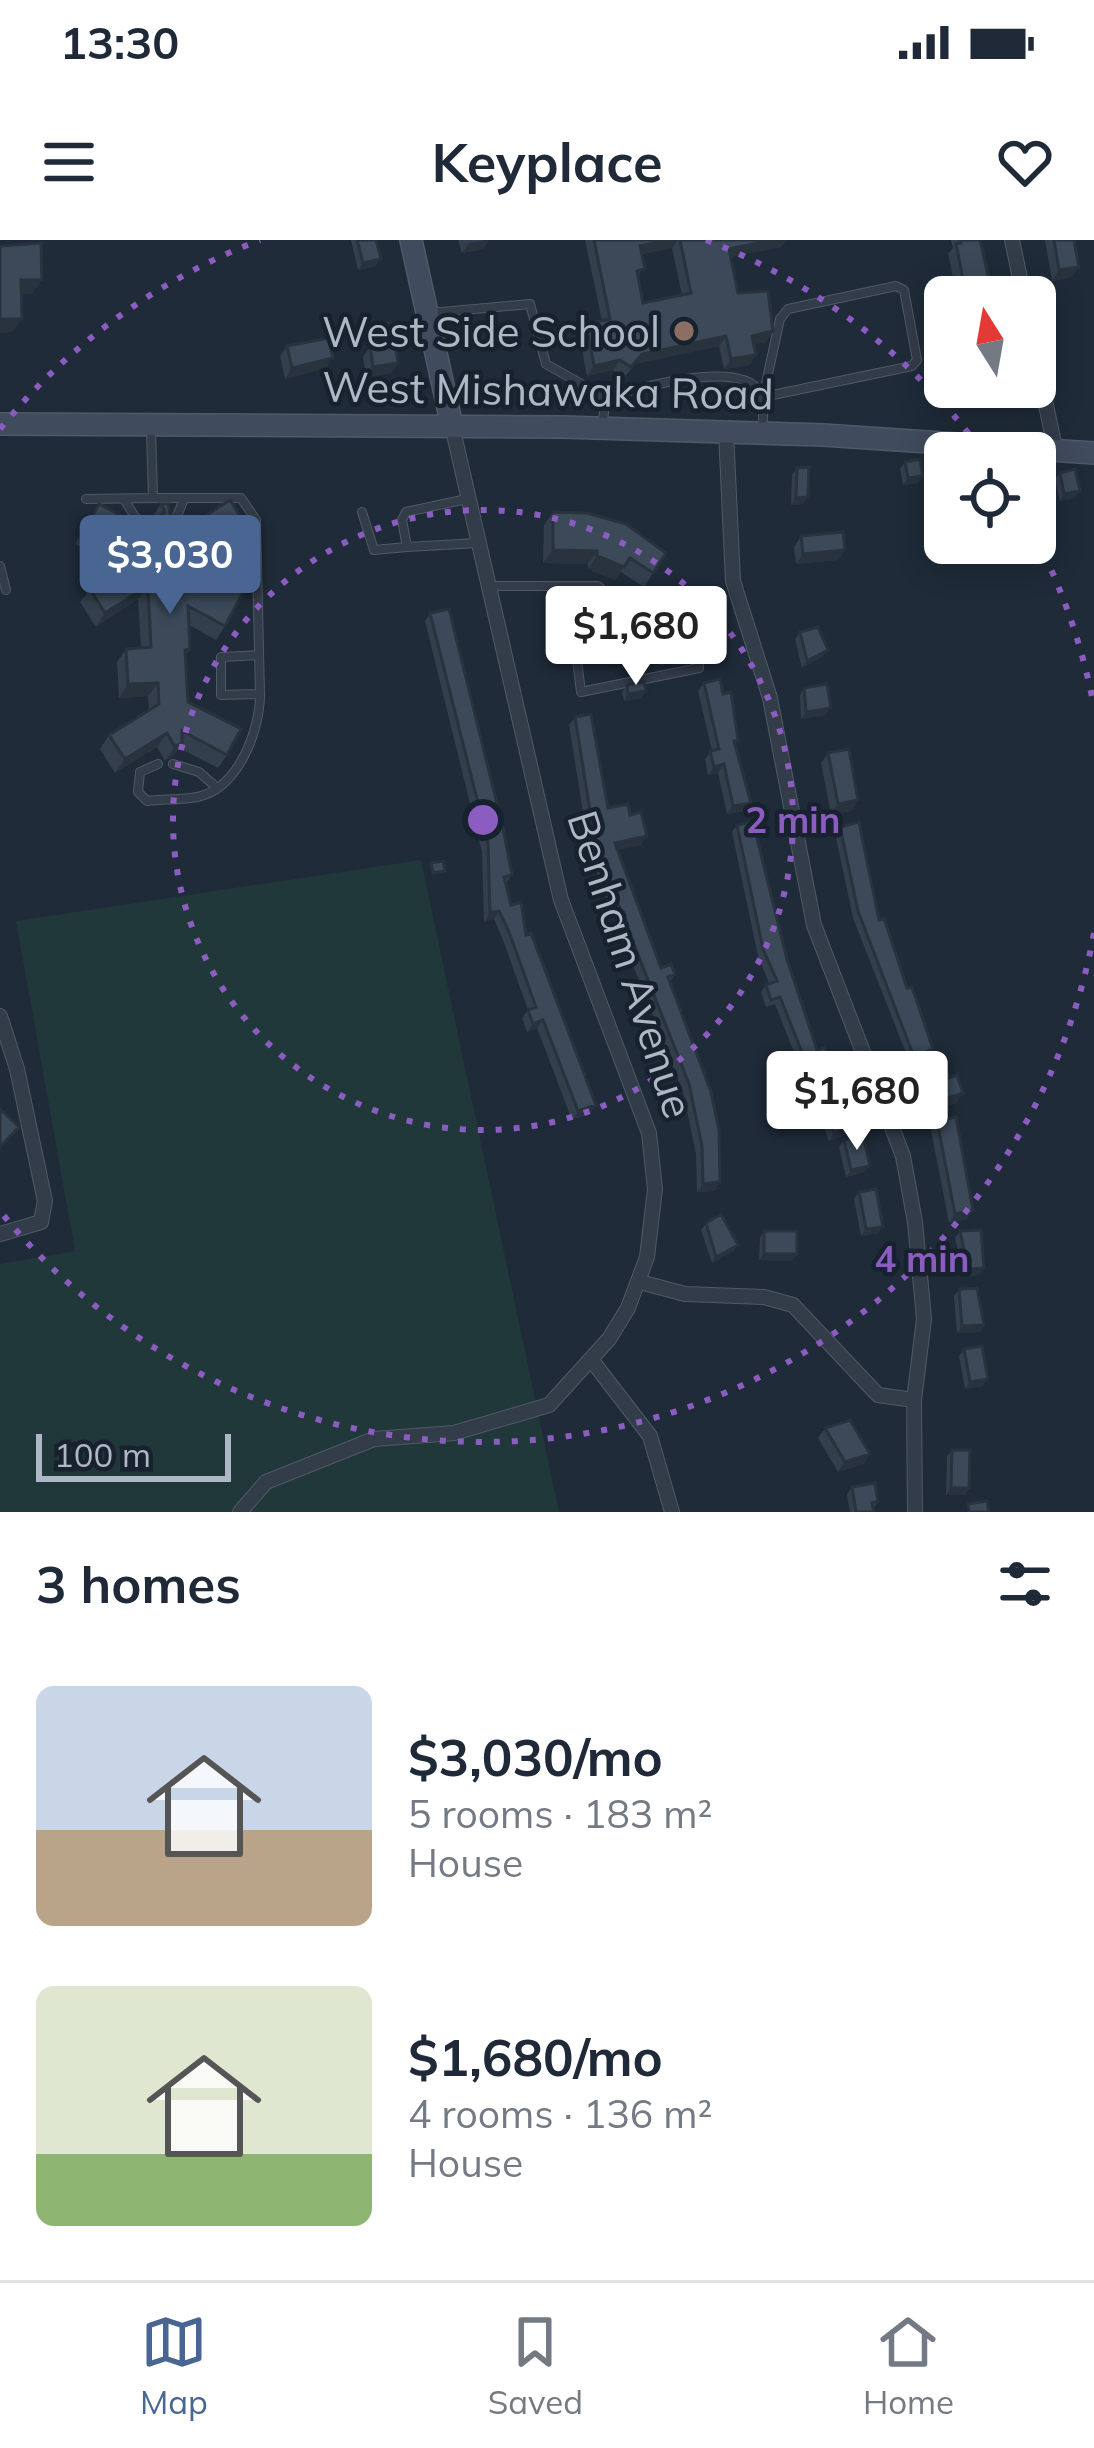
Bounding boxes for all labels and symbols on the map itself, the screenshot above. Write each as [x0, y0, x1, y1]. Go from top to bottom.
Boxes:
north arrow [924, 276, 1056, 408]
place label: West Side School [322, 305, 660, 358]
marker: West Side School [671, 318, 697, 344]
street label: West Mishawaka Road [322, 360, 774, 420]
pin: $3,030 [72, 515, 268, 617]
pin: $1,680 [538, 586, 734, 688]
text: 2 min [746, 797, 840, 842]
centre of rings [462, 799, 504, 841]
street label: Benham Avenue [556, 804, 706, 1124]
pin: $1,680 [759, 1051, 955, 1153]
text: 4 min [875, 1236, 969, 1281]
scale bar [36, 1428, 231, 1481]

